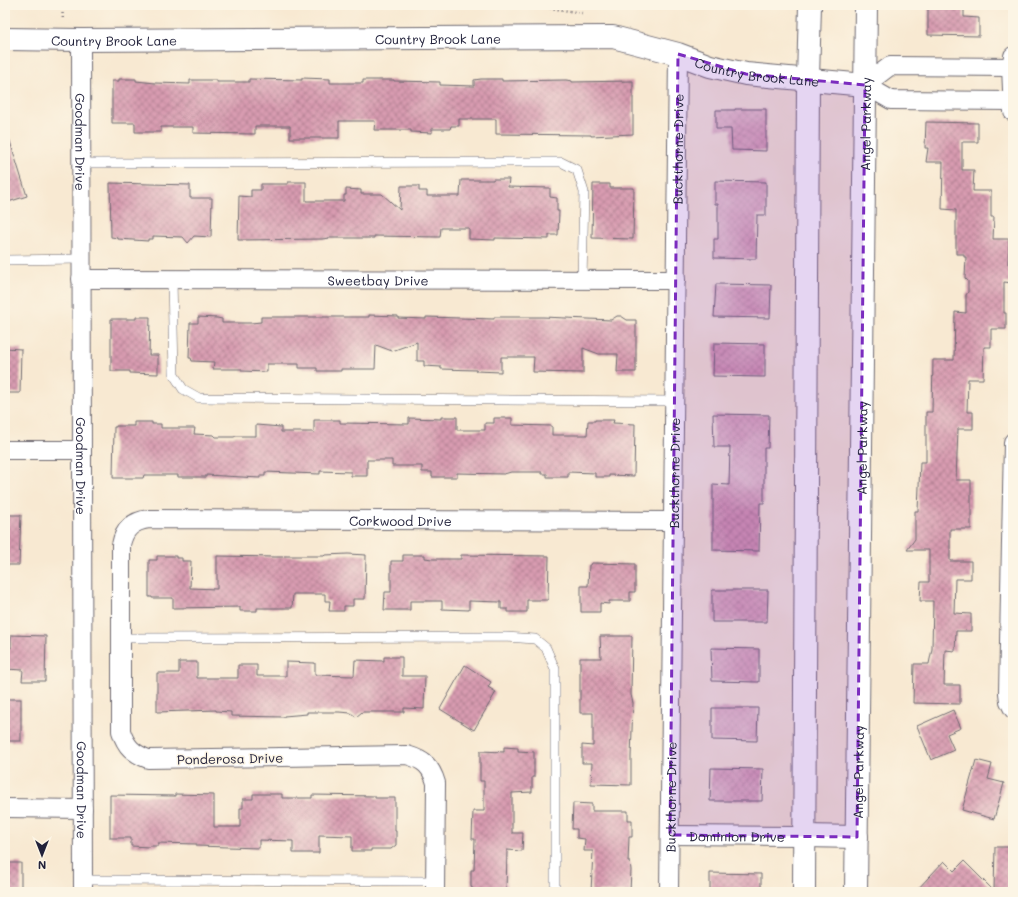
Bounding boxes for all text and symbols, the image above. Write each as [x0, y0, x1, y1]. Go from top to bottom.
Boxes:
street label: Country Brook Lane [375, 29, 501, 47]
street label: Country Brook Lane [51, 31, 177, 49]
street label: Country Brook Lane [693, 53, 820, 89]
street label: Angel Parkway [856, 77, 874, 171]
street label: Goodman Drive [73, 93, 90, 191]
street label: Buckthorne Drive [668, 93, 686, 205]
street label: Sweetbay Drive [327, 271, 429, 288]
street label: Angel Parkway [852, 401, 870, 495]
street label: Goodman Drive [73, 417, 91, 515]
street label: Buckthorne Drive [664, 417, 683, 529]
street label: Corkwood Drive [349, 511, 452, 529]
street label: Angel Parkway [848, 725, 866, 819]
street label: Goodman Drive [74, 741, 91, 839]
street label: Buckthorne Drive [661, 741, 679, 853]
street label: Ponderosa Drive [177, 749, 283, 767]
street label: Dominion Drive [689, 827, 785, 844]
north arrow [22, 835, 62, 875]
text: N [38, 858, 46, 873]

